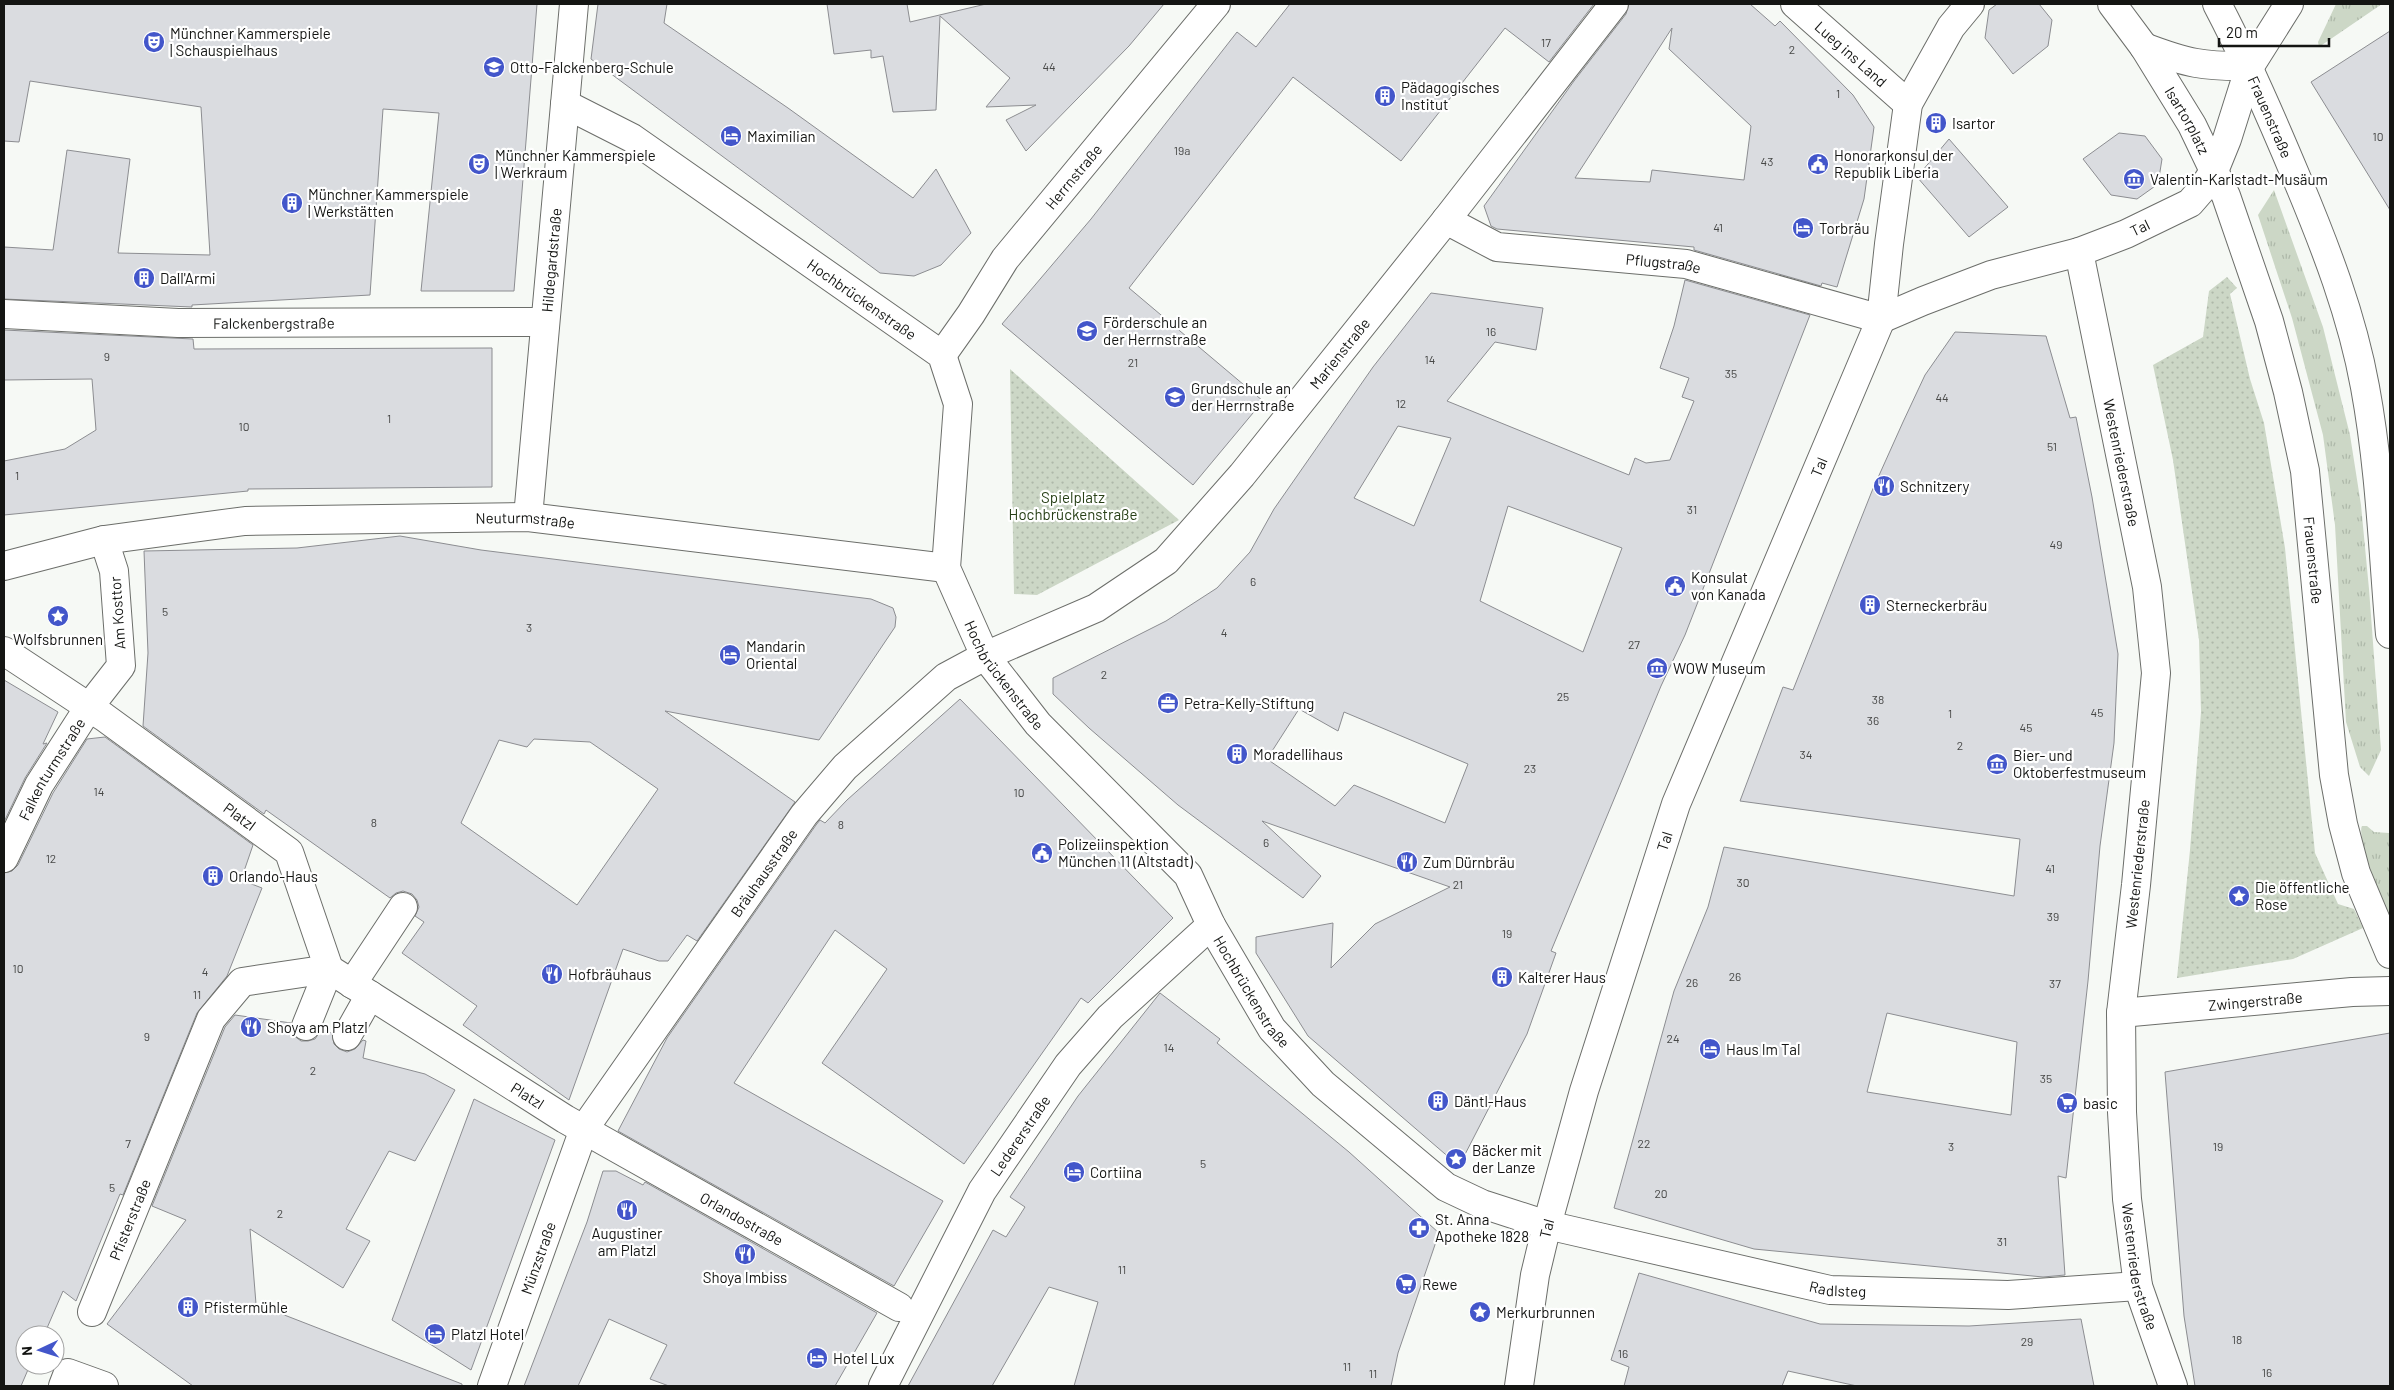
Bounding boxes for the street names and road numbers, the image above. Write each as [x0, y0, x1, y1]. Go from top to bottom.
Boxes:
street label: Lueg ins Land [1811, 17, 1891, 90]
street label: Frauenstraße [2245, 73, 2296, 161]
street label: Isartorplatz [2161, 83, 2214, 157]
street label: Herrnstraße [1041, 140, 1105, 213]
street label: Hildegardstraße [537, 207, 565, 313]
street label: Tal [2127, 215, 2152, 240]
street label: Pflugstraße [1625, 250, 1703, 277]
street label: Hochbrückenstraße [804, 255, 920, 343]
street label: Falckenbergstraße [213, 314, 335, 332]
street label: Marienstraße [1306, 314, 1373, 392]
street label: Westenriederstraße [2100, 397, 2144, 528]
street label: Tal [1806, 454, 1831, 479]
street label: Neuturmstraße [475, 508, 576, 532]
street label: Frauenstraße [2300, 516, 2327, 605]
street label: Am Kosttor [105, 575, 129, 650]
street label: Hochbrückenstraße [961, 617, 1048, 734]
street label: Falkenturmstraße [14, 714, 89, 823]
street label: Platzl [220, 798, 260, 834]
street label: Westenriederstraße [2121, 799, 2153, 929]
street label: Bräuhausstraße [727, 825, 801, 920]
street label: Tal [1653, 829, 1676, 853]
street label: Hochbrückenstraße [1210, 932, 1294, 1051]
street label: Zwingerstraße [2208, 988, 2303, 1014]
street label: Platzl [508, 1078, 548, 1112]
street label: Ledererstraße [986, 1092, 1054, 1179]
street label: Pfisterstraße [105, 1176, 154, 1263]
street label: Orlandostraße [697, 1188, 786, 1249]
street label: Westenriederstraße [2119, 1202, 2162, 1332]
street label: Tal [1535, 1217, 1557, 1240]
street label: Münzstraße [517, 1219, 559, 1297]
street label: Radlsteg [1808, 1277, 1866, 1300]

